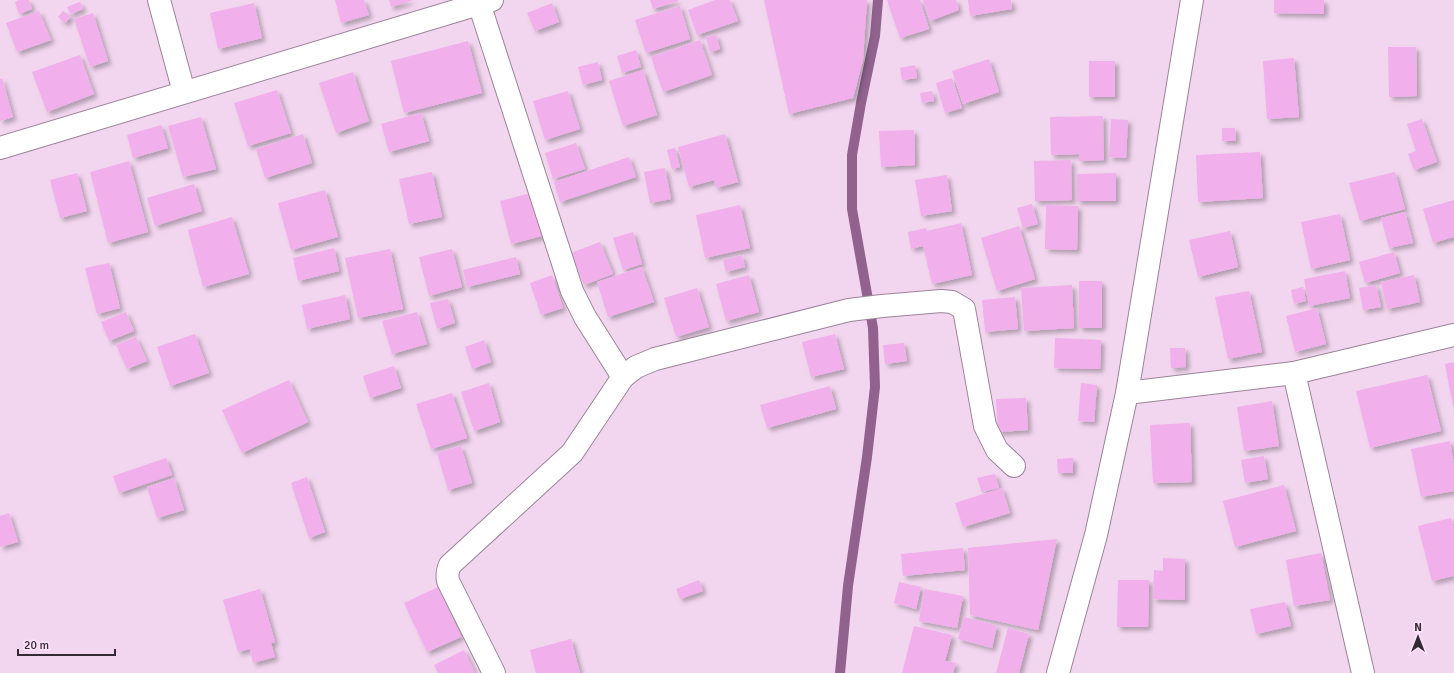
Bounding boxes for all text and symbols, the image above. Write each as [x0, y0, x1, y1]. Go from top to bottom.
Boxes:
north arrow [1398, 617, 1438, 657]
text: N [1414, 621, 1422, 634]
scale bar [18, 631, 115, 657]
text: 20 m [24, 638, 49, 653]

